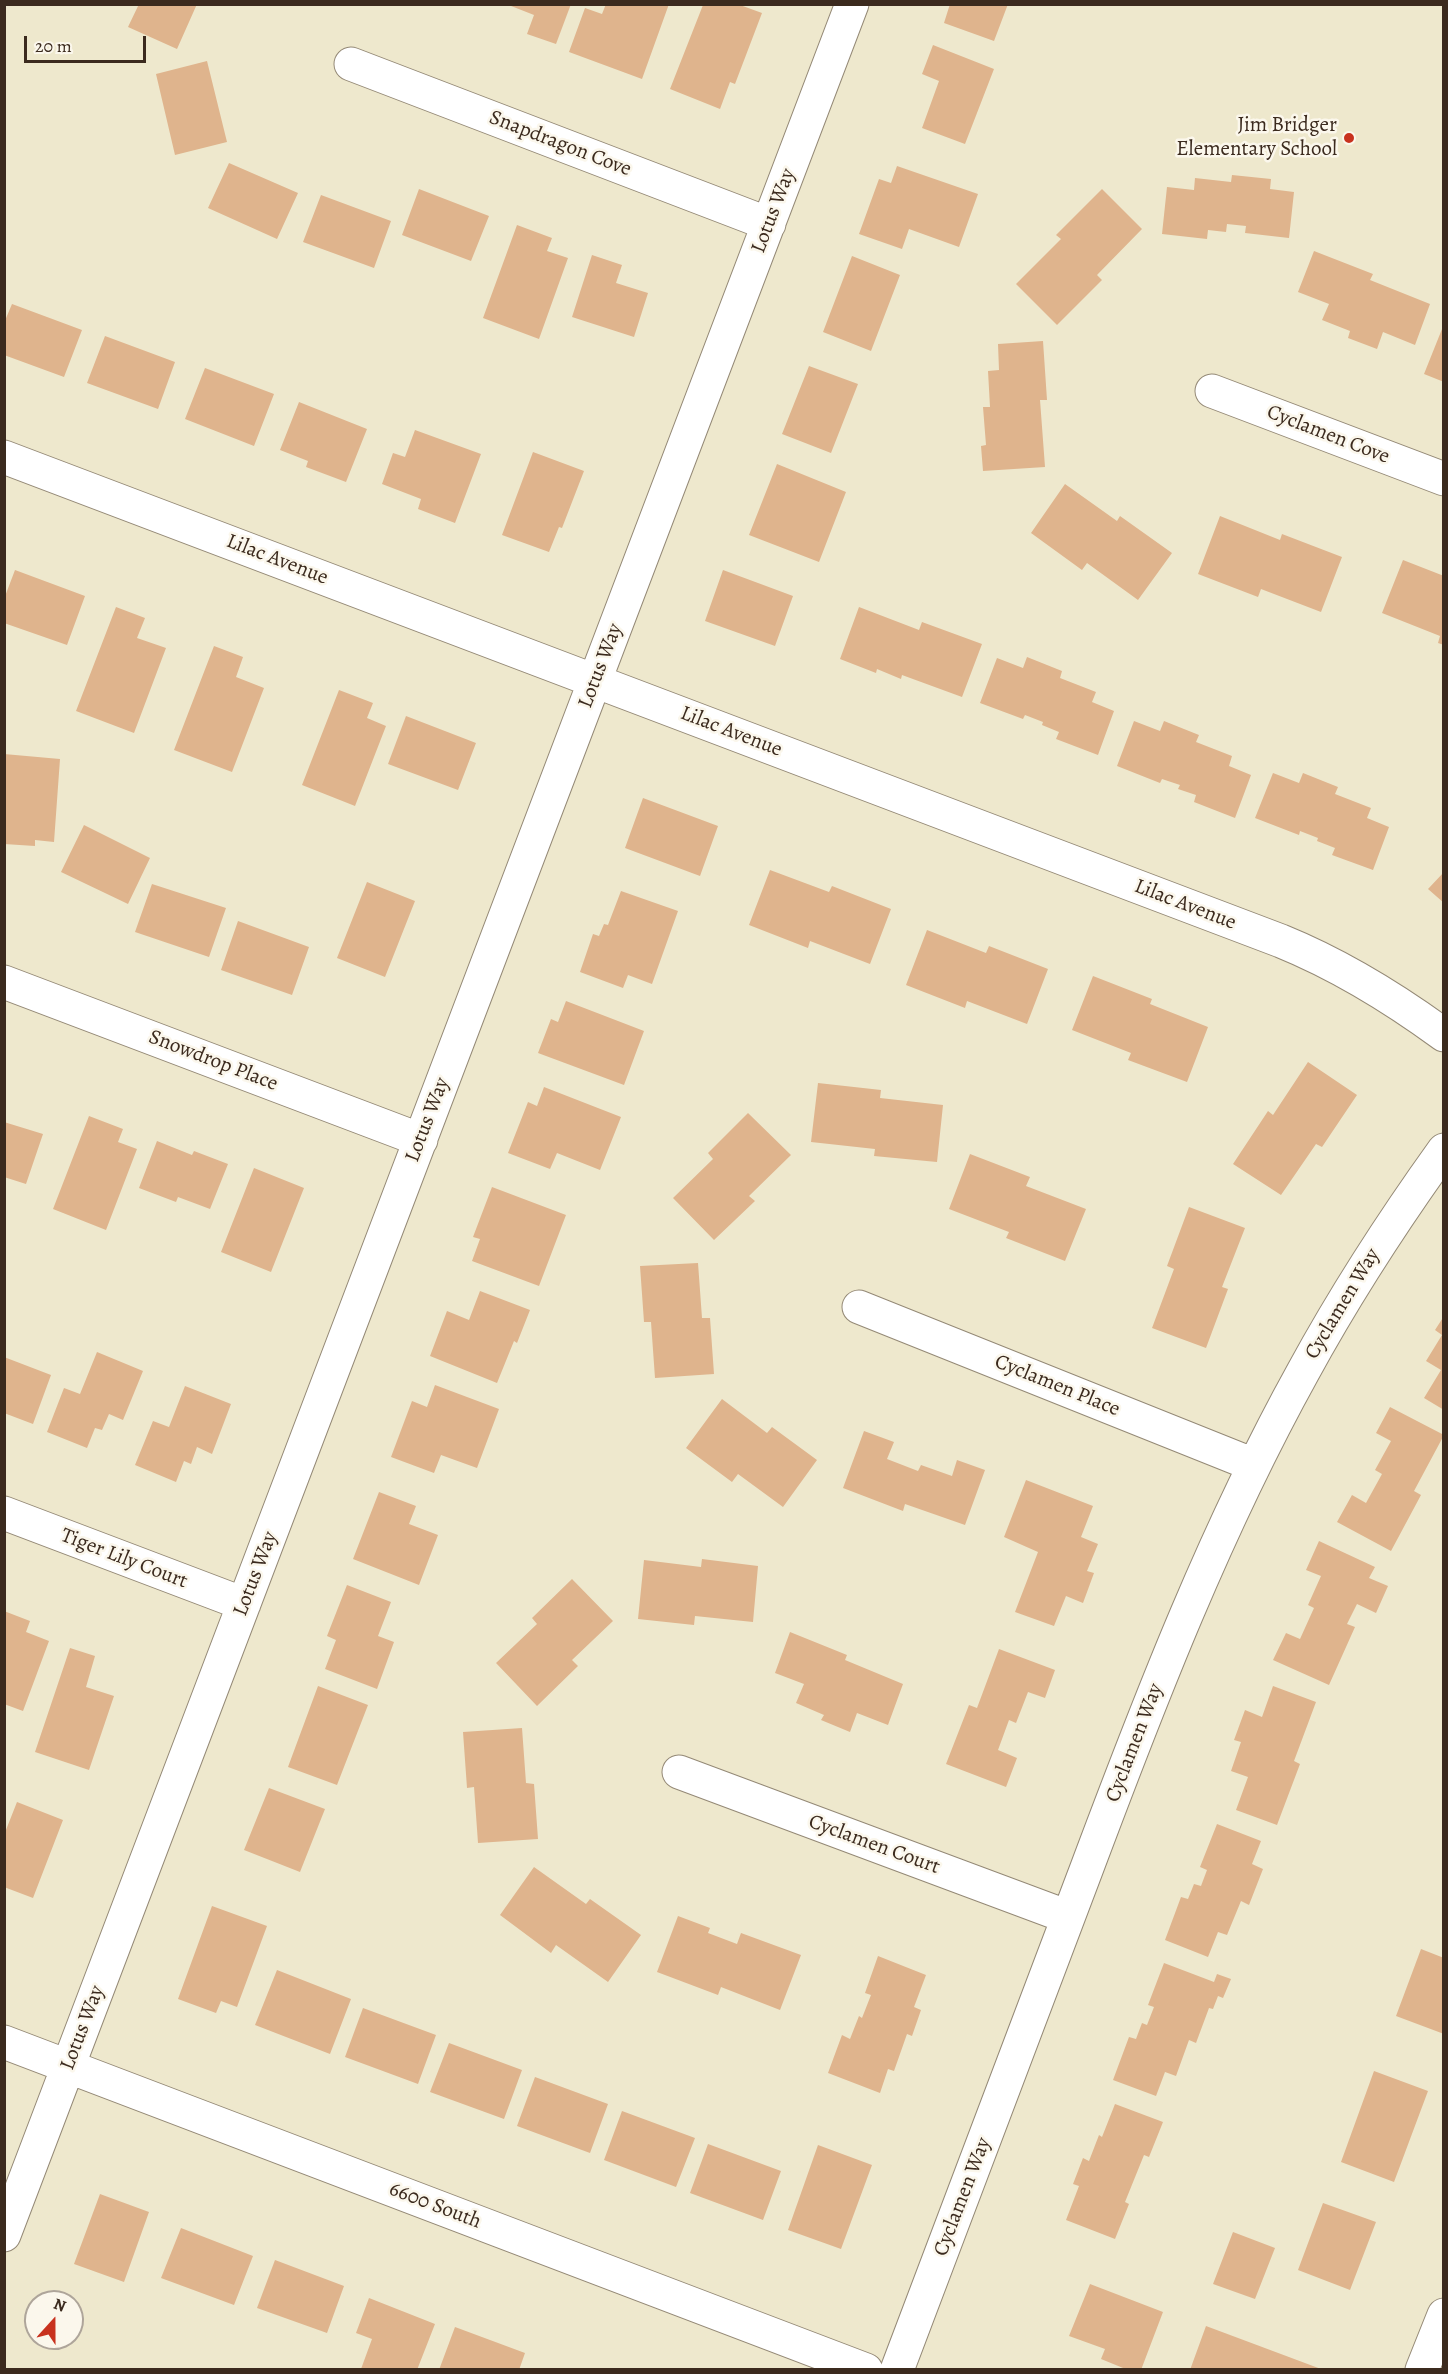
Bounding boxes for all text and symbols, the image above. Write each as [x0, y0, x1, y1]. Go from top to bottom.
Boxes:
scale bar [27, 24, 148, 62]
text: 20 m [35, 34, 72, 58]
street label: Snapdragon Cove [485, 105, 635, 183]
place label: Jim Bridger Elementary School [1176, 113, 1337, 163]
marker: Jim Bridger Elementary School [1342, 131, 1356, 145]
street label: Lotus Way [746, 165, 802, 257]
street label: Cyclamen Cove [1263, 400, 1393, 470]
street label: Lilac Avenue [223, 529, 331, 591]
street label: Lotus Way [573, 620, 629, 712]
street label: Lilac Avenue [677, 701, 785, 763]
street label: Lilac Avenue [1131, 874, 1239, 936]
street label: Snowdrop Place [145, 1025, 281, 1097]
street label: Lotus Way [400, 1074, 456, 1166]
street label: Cyclamen Way [1300, 1244, 1386, 1364]
street label: Cyclamen Place [991, 1349, 1123, 1423]
street label: Tiger Lily Court [57, 1523, 191, 1595]
street label: Lotus Way [228, 1528, 284, 1620]
street label: Cyclamen Way [1101, 1680, 1169, 1806]
street label: Cyclamen Court [805, 1810, 943, 1880]
street label: Lotus Way [55, 1982, 111, 2074]
street label: Cyclamen Way [929, 2134, 997, 2260]
street label: 6600 South [385, 2177, 485, 2235]
north arrow [24, 2290, 84, 2350]
text: N [50, 2293, 69, 2317]

